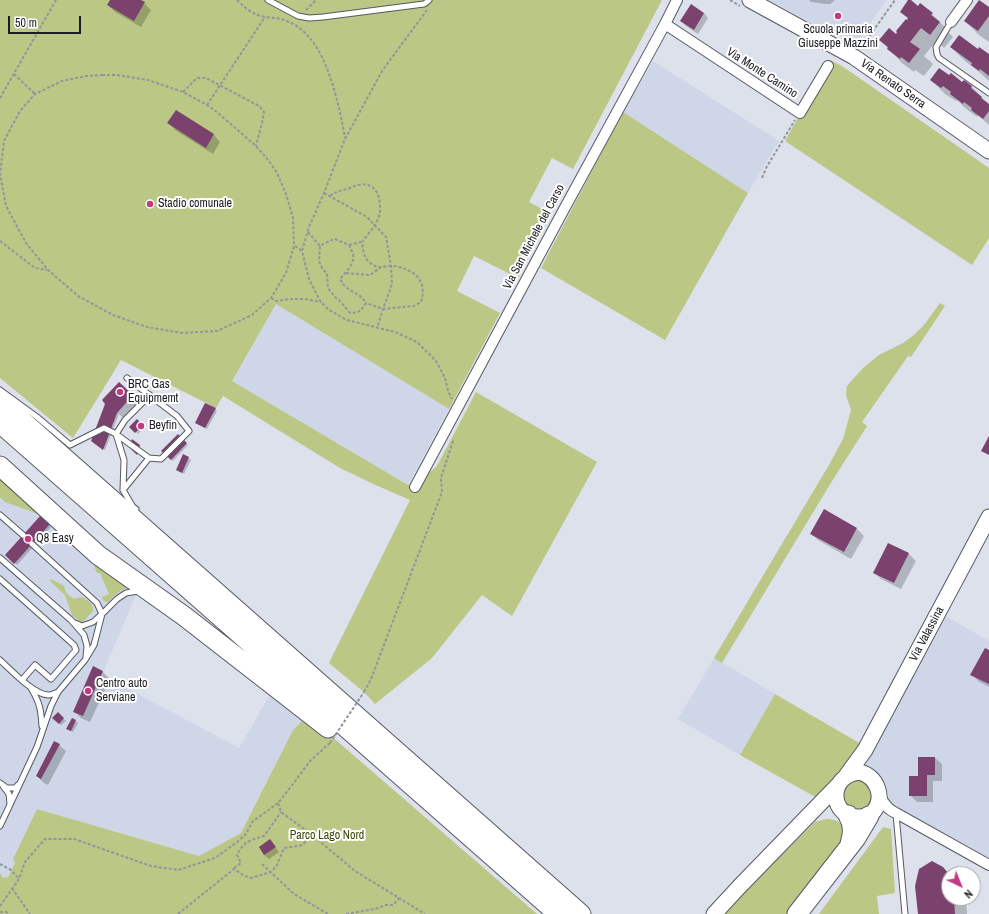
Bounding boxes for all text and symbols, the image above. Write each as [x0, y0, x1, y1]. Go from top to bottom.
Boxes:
scale bar [10, 8, 83, 34]
marker: Scuola primaria Giuseppe Mazzini [833, 11, 843, 21]
text: 50 m [15, 15, 37, 31]
place label: Scuola primaria Giuseppe Mazzini [798, 23, 878, 51]
street label: Via Monte Camino [724, 45, 800, 101]
street label: Via Renato Serra [858, 56, 928, 112]
street label: Via San Michele del Carso [500, 182, 568, 292]
place label: Stadio comunale [158, 197, 232, 211]
marker: Stadio comunale [145, 199, 155, 209]
place label: BRC Gas Equipmemt [128, 378, 178, 406]
marker: BRC Gas Equipmemt [115, 387, 125, 397]
place label: Beyfin [149, 419, 177, 433]
marker: Beyfin [136, 421, 146, 431]
place label: Q8 Easy [36, 532, 74, 546]
marker: Q8 Easy [23, 534, 33, 544]
street label: Via Valassina [907, 604, 947, 664]
place label: Centro auto Serviane [96, 677, 147, 705]
marker: Centro auto Serviane [83, 686, 93, 696]
park label: Parco Lago Nord [290, 829, 364, 843]
north arrow [941, 866, 981, 906]
text: N [961, 887, 976, 901]

